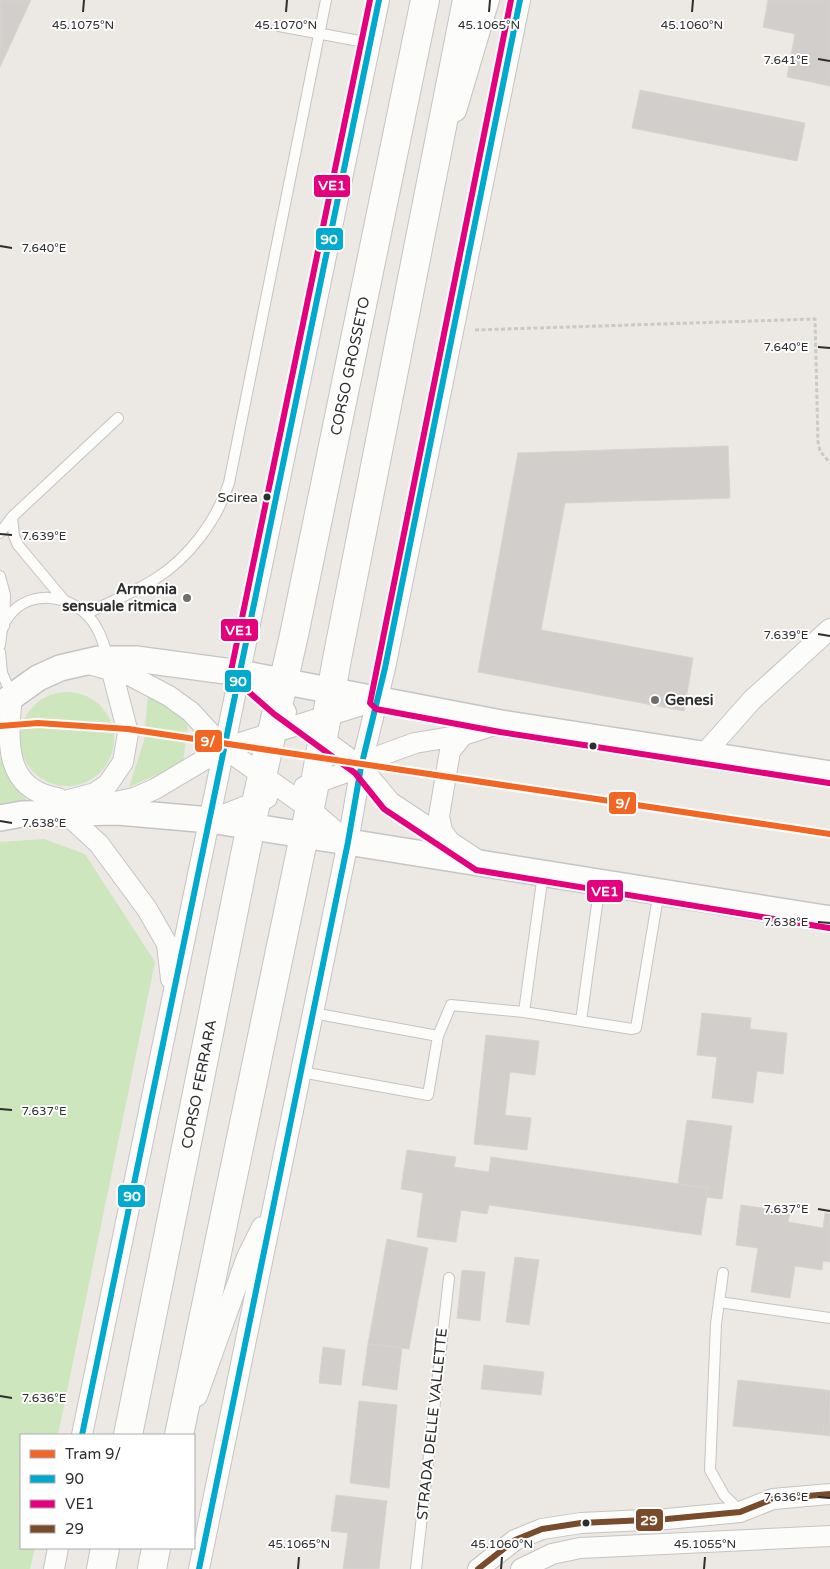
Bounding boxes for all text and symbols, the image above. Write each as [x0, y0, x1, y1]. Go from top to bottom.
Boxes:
text: 45.1075°N [52, 18, 114, 32]
text: 45.1070°N [255, 18, 317, 32]
text: 45.1065°N [458, 18, 520, 32]
text: 45.1060°N [661, 18, 723, 32]
text: 7.641°E [764, 53, 809, 67]
line badge: VE1 [313, 174, 351, 198]
text: VE1 [318, 177, 346, 194]
line badge: 90 [315, 227, 344, 251]
text: 90 [320, 231, 338, 248]
text: 7.640°E [22, 241, 67, 255]
street label: CORSO GROSSETO [326, 295, 374, 437]
text: 7.640°E [764, 340, 809, 354]
place label: Scirea [217, 489, 258, 506]
marker: Scirea [262, 492, 272, 502]
text: 7.639°E [22, 529, 67, 543]
place label: Armonia sensuale ritmica [62, 580, 177, 615]
marker: Armonia sensuale ritmica [181, 592, 193, 604]
line badge: VE1 [220, 618, 259, 642]
text: VE1 [225, 622, 253, 639]
text: 7.639°E [764, 628, 809, 642]
line badge: 90 [224, 669, 252, 693]
text: 90 [229, 673, 247, 690]
place label: Genesi [665, 691, 713, 709]
marker: Genesi [649, 694, 661, 706]
line badge: 9/ [194, 729, 223, 753]
text: 9/ [201, 733, 216, 750]
unlabelled marker [588, 741, 598, 751]
line badge: 9/ [608, 791, 637, 815]
text: 9/ [616, 795, 631, 812]
text: 7.638°E [22, 816, 67, 830]
line badge: VE1 [586, 879, 624, 903]
text: VE1 [591, 883, 619, 900]
text: 7.638°E [764, 915, 809, 929]
street label: CORSO FERRARA [178, 1018, 220, 1150]
text: 7.637°E [21, 1104, 67, 1118]
line badge: 90 [117, 1184, 146, 1208]
text: 90 [123, 1188, 141, 1205]
text: 7.637°E [763, 1202, 809, 1216]
street label: STRADA DELLE VALLETTE [413, 1327, 451, 1521]
text: 7.636°E [22, 1391, 67, 1405]
legend [20, 1434, 195, 1549]
text: Tram 9/ [65, 1445, 121, 1463]
text: 90 [65, 1470, 84, 1488]
text: 7.636°E [764, 1490, 809, 1504]
text: VE1 [65, 1495, 94, 1513]
line badge: 29 [635, 1508, 664, 1532]
text: 29 [640, 1512, 658, 1529]
unlabelled marker [581, 1518, 591, 1528]
text: 29 [65, 1520, 84, 1538]
text: 45.1065°N [268, 1537, 330, 1551]
text: 45.1060°N [471, 1537, 533, 1551]
text: 45.1055°N [674, 1537, 736, 1551]

